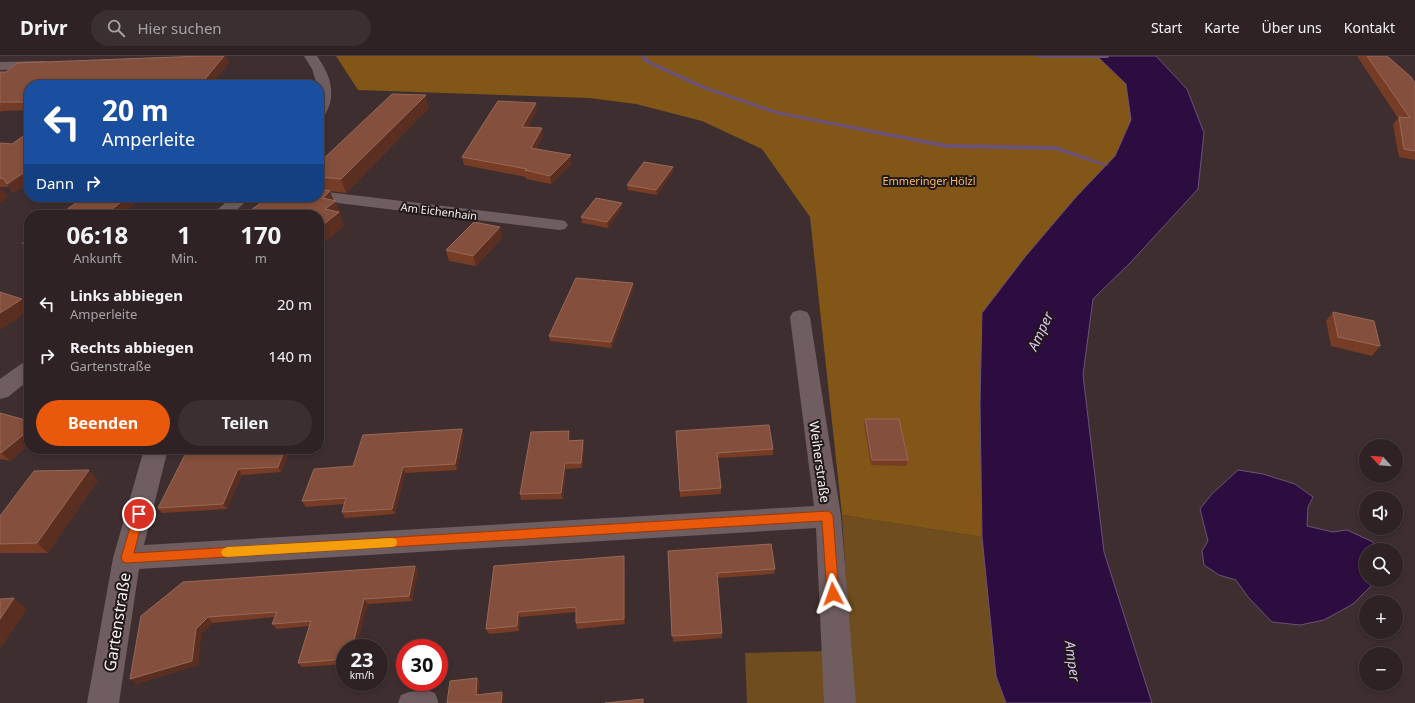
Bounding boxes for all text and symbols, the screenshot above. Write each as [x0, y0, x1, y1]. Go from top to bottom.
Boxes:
search box [91, 10, 371, 46]
text: Drivr [20, 15, 67, 41]
icon: search [105, 17, 127, 39]
text: Hier suchen [137, 18, 222, 38]
text: Start [1151, 18, 1182, 37]
text: Karte [1204, 18, 1240, 37]
text: Über uns [1262, 18, 1322, 37]
text: Kontakt [1344, 18, 1395, 37]
text: 20 m [102, 91, 169, 129]
icon: left [36, 96, 88, 148]
text: Amperleite [102, 127, 195, 151]
icon: right [82, 172, 104, 194]
text: Dann [36, 173, 74, 193]
park label: Emmeringer Hölzl [882, 173, 976, 188]
street label: Am Eichenhain [400, 199, 478, 223]
text: 06:18 [67, 218, 128, 251]
text: 1 [177, 218, 191, 251]
text: 170 [240, 218, 281, 251]
text: Ankunft [73, 249, 122, 267]
text: Min. [171, 249, 198, 267]
text: m [255, 249, 267, 267]
text: Links abbiegen [70, 285, 183, 305]
icon: left [36, 293, 58, 315]
text: 20 m [277, 294, 312, 314]
text: Amperleite [70, 305, 137, 323]
water label: Amper [1022, 308, 1057, 354]
text: Rechts abbiegen [70, 337, 194, 357]
icon: right [36, 345, 58, 367]
text: 140 m [268, 346, 312, 366]
text: Gartenstraße [70, 357, 151, 375]
button: Beenden [36, 400, 170, 446]
button: Teilen [178, 400, 312, 446]
street label: Weiherstraße [805, 420, 835, 504]
north arrow [1359, 439, 1403, 483]
map controls [1359, 439, 1403, 691]
button: sound [1359, 491, 1403, 535]
pin [122, 497, 156, 531]
icon: arrive [128, 503, 150, 525]
button: search [1359, 543, 1403, 587]
street label: Gartenstraße [98, 571, 136, 673]
position arrow [812, 573, 854, 615]
button: + [1359, 595, 1403, 639]
water label: Amper [1061, 638, 1085, 683]
speed limit sign: 30 [396, 639, 448, 691]
text: 23 [351, 646, 373, 673]
button: − [1359, 647, 1403, 691]
text: km/h [350, 668, 374, 682]

